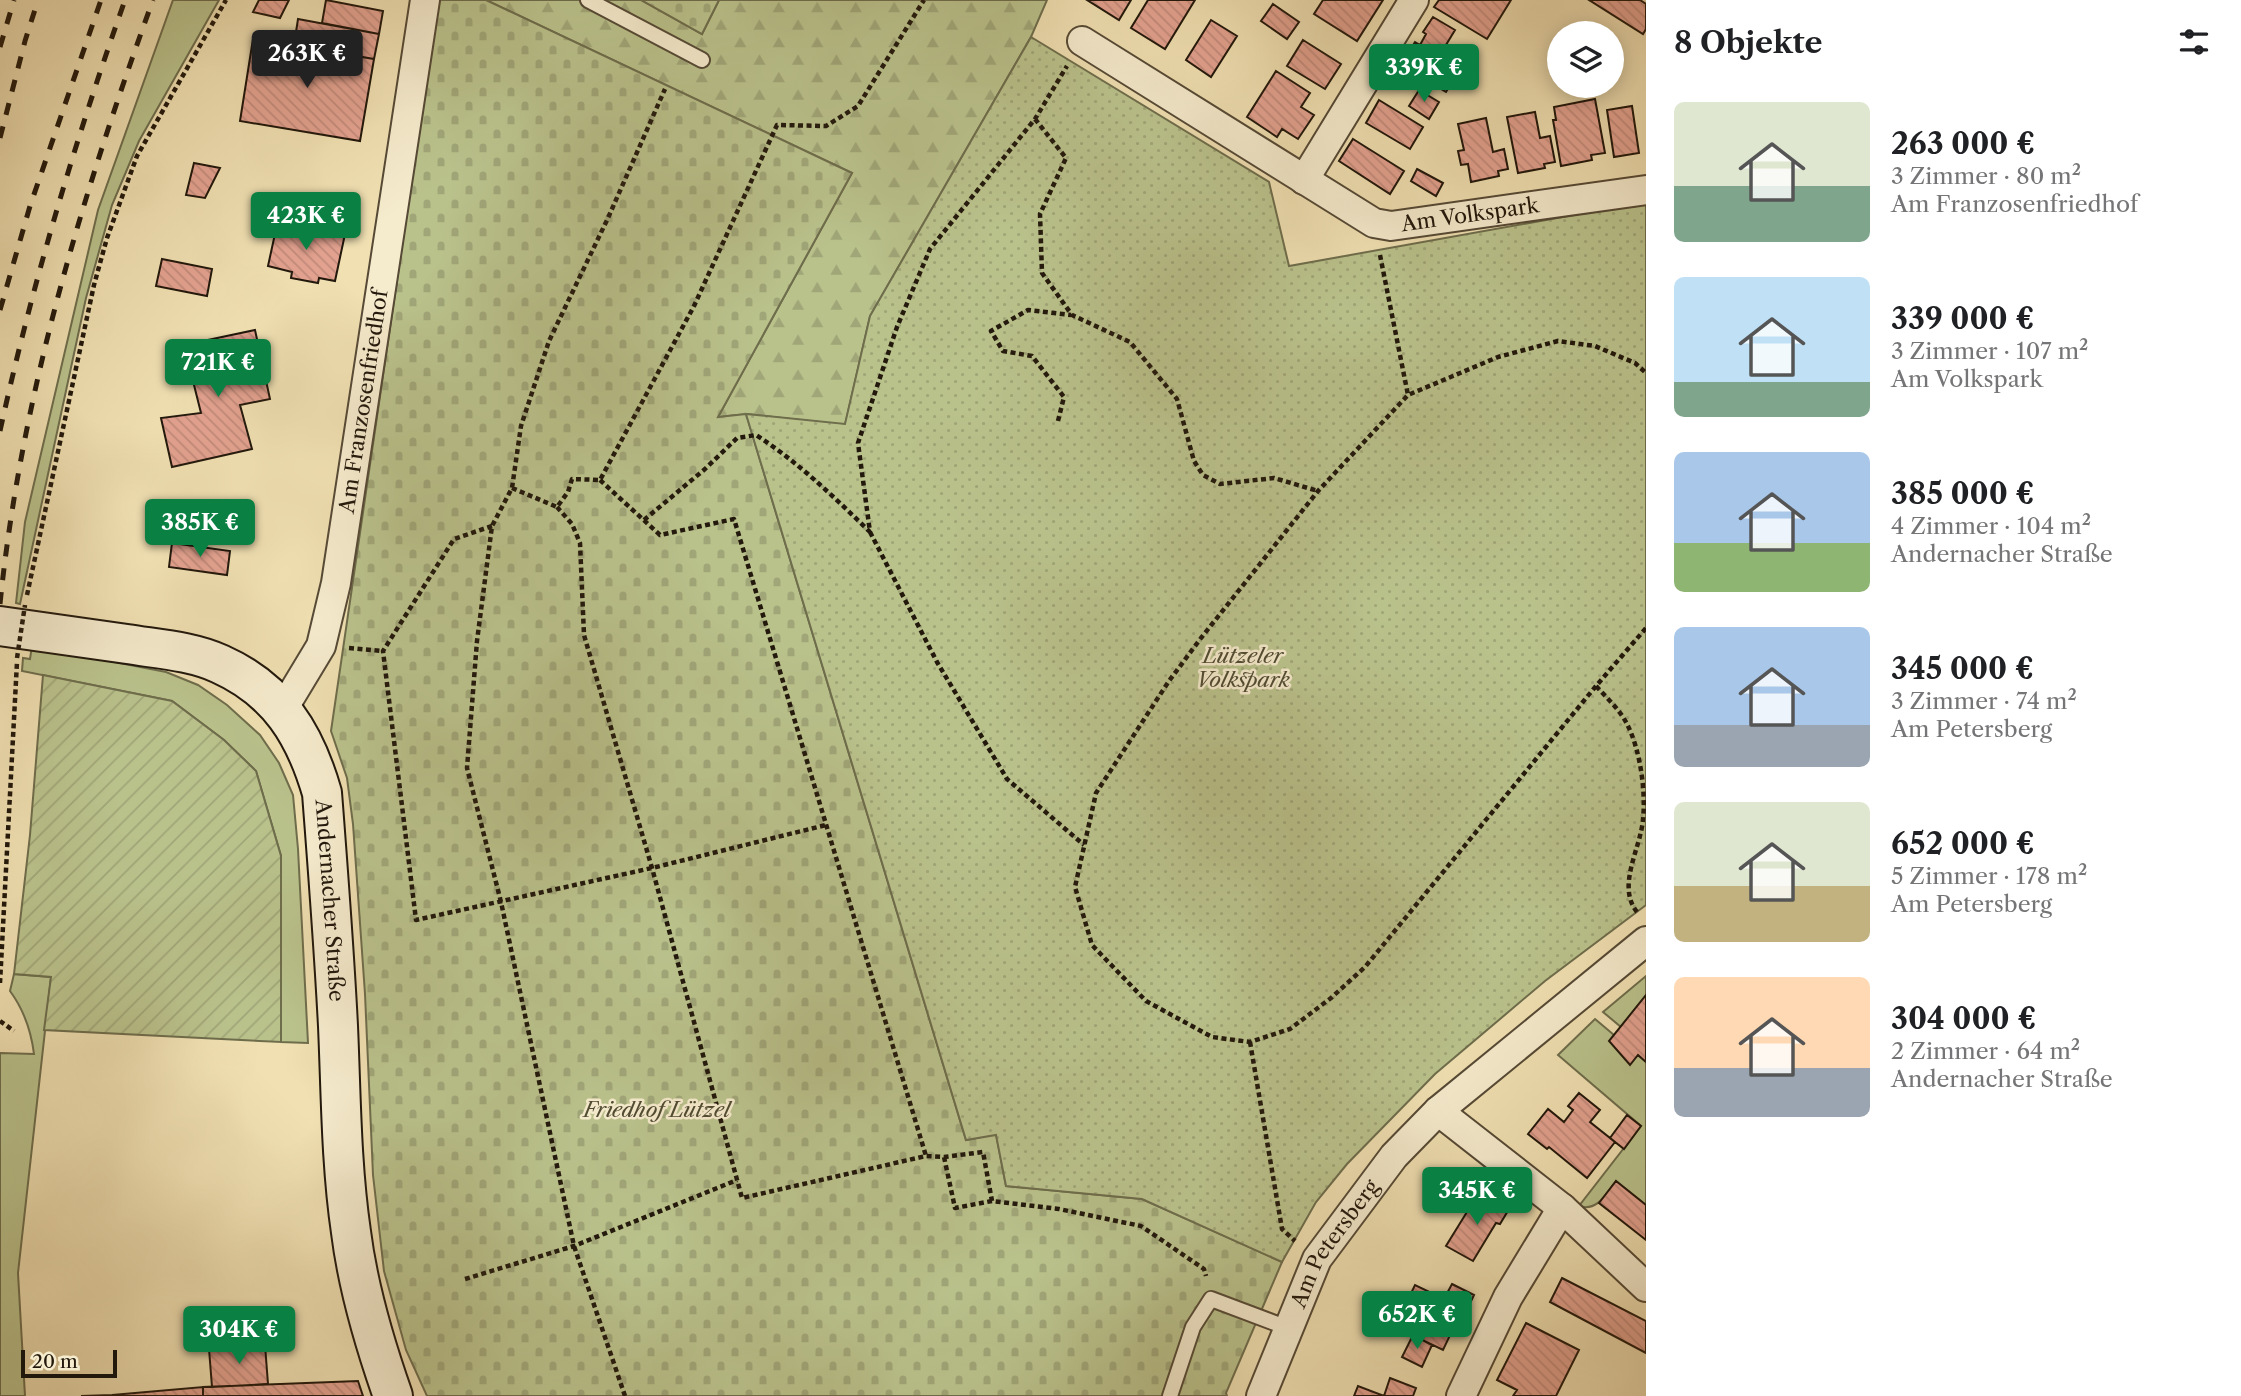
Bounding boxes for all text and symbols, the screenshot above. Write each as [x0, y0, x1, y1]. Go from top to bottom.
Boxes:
map controls [1547, 21, 1624, 98]
button: layers [1547, 21, 1624, 98]
icon: filters [2175, 23, 2213, 61]
text: 8 Objekte [1674, 24, 1822, 61]
pin: 263K € [250, 31, 364, 90]
text: 263K € [268, 39, 346, 67]
pin: 339K € [1367, 44, 1481, 104]
text: 339K € [1385, 53, 1463, 81]
text: 263 000 € [1891, 125, 2035, 162]
icon: home [1730, 130, 1814, 214]
text: 3 Zimmer · 80 m² [1891, 162, 2081, 190]
text: Am Franzosenfriedhof [1891, 190, 2138, 218]
pin: 423K € [249, 192, 363, 252]
street label: Am Volkspark [1398, 192, 1541, 237]
text: 423K € [267, 201, 345, 229]
street label: Am Franzosenfriedhof [334, 285, 393, 516]
text: 339 000 € [1891, 300, 2034, 337]
icon: home [1730, 305, 1814, 389]
text: 3 Zimmer · 107 m² [1891, 337, 2089, 365]
pin: 721K € [161, 340, 275, 399]
text: 721K € [181, 348, 255, 376]
text: Am Volkspark [1891, 365, 2043, 393]
text: 385 000 € [1891, 475, 2034, 512]
icon: home [1730, 480, 1814, 564]
pin: 385K € [143, 500, 257, 559]
text: 385K € [161, 508, 239, 536]
text: 4 Zimmer · 104 m² [1891, 512, 2091, 540]
text: Andernacher Straße [1891, 540, 2113, 568]
park label: Lützeler Volkspark [1196, 643, 1290, 692]
text: 345 000 € [1891, 650, 2034, 687]
icon: home [1730, 655, 1814, 739]
text: 3 Zimmer · 74 m² [1891, 687, 2077, 715]
text: Am Petersberg [1891, 715, 2052, 743]
street label: Andernacher Straße [310, 797, 350, 1002]
text: 652 000 € [1891, 825, 2035, 862]
icon: home [1730, 830, 1814, 914]
text: 5 Zimmer · 178 m² [1891, 862, 2087, 890]
text: Am Petersberg [1891, 890, 2052, 918]
text: 304 000 € [1891, 1000, 2036, 1037]
icon: home [1730, 1005, 1814, 1089]
text: 2 Zimmer · 64 m² [1891, 1037, 2080, 1065]
text: Andernacher Straße [1891, 1065, 2113, 1093]
park label: Friedhof Lützel [581, 1097, 733, 1122]
pin: 345K € [1420, 1168, 1534, 1227]
street label: Am Petersberg [1285, 1174, 1384, 1312]
text: 345K € [1438, 1176, 1516, 1204]
pin: 652K € [1360, 1292, 1474, 1351]
text: 652K € [1378, 1300, 1456, 1328]
pin: 304K € [182, 1306, 296, 1366]
text: 304K € [199, 1315, 279, 1343]
scale bar [21, 1347, 117, 1379]
text: 20 m [32, 1350, 78, 1373]

